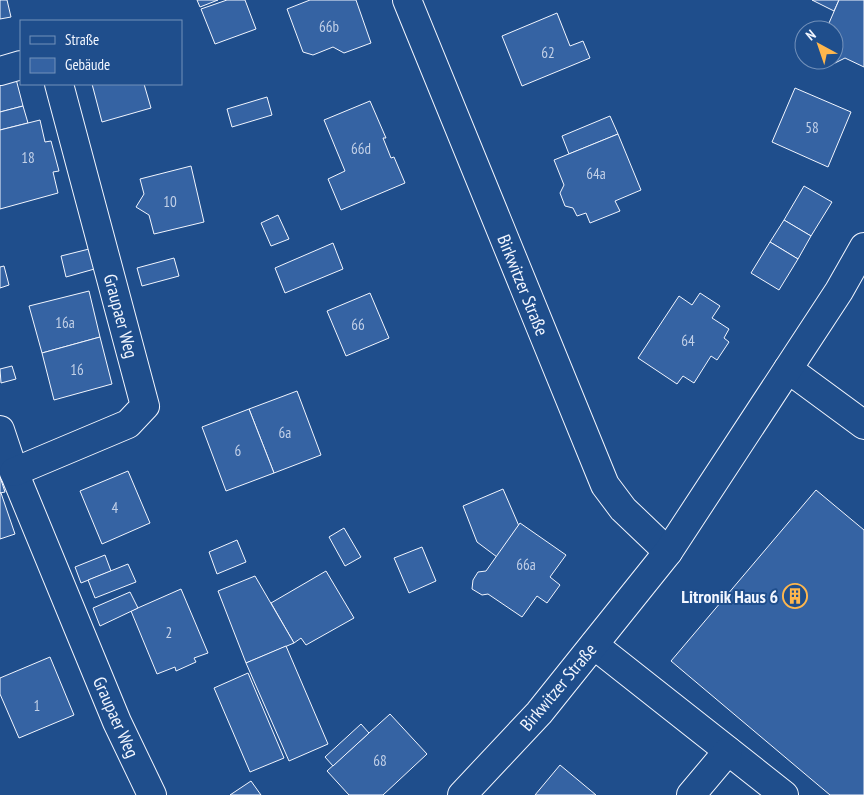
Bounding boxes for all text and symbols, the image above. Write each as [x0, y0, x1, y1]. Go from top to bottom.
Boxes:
house number: 66b [319, 17, 339, 36]
legend [20, 20, 182, 85]
north arrow [794, 20, 844, 70]
text: N [802, 26, 819, 44]
text: Straße [65, 30, 99, 49]
house number: 62 [541, 43, 555, 62]
text: Gebäude [65, 55, 110, 74]
house number: 58 [805, 118, 819, 137]
house number: 66d [351, 139, 371, 158]
house number: 18 [21, 148, 35, 167]
house number: 64a [586, 164, 606, 183]
house number: 10 [163, 192, 177, 211]
street label: Birkwitzer Straße [492, 231, 554, 339]
street label: Graupaer Weg [99, 271, 143, 361]
house number: 16a [55, 313, 75, 332]
house number: 66 [351, 315, 365, 334]
house number: 64 [681, 331, 695, 350]
house number: 16 [70, 360, 84, 379]
house number: 6a [279, 423, 291, 442]
house number: 6 [235, 441, 242, 460]
house number: 4 [112, 498, 119, 517]
house number: 66a [516, 555, 536, 574]
building icon: Litronik Haus 6 [782, 583, 808, 609]
place label: Litronik Haus 6 [681, 585, 778, 608]
house number: 2 [166, 623, 172, 642]
street label: Birkwitzer Straße [515, 639, 601, 735]
street label: Graupaer Weg [88, 673, 144, 761]
house number: 1 [34, 696, 40, 715]
house number: 68 [373, 751, 387, 770]

